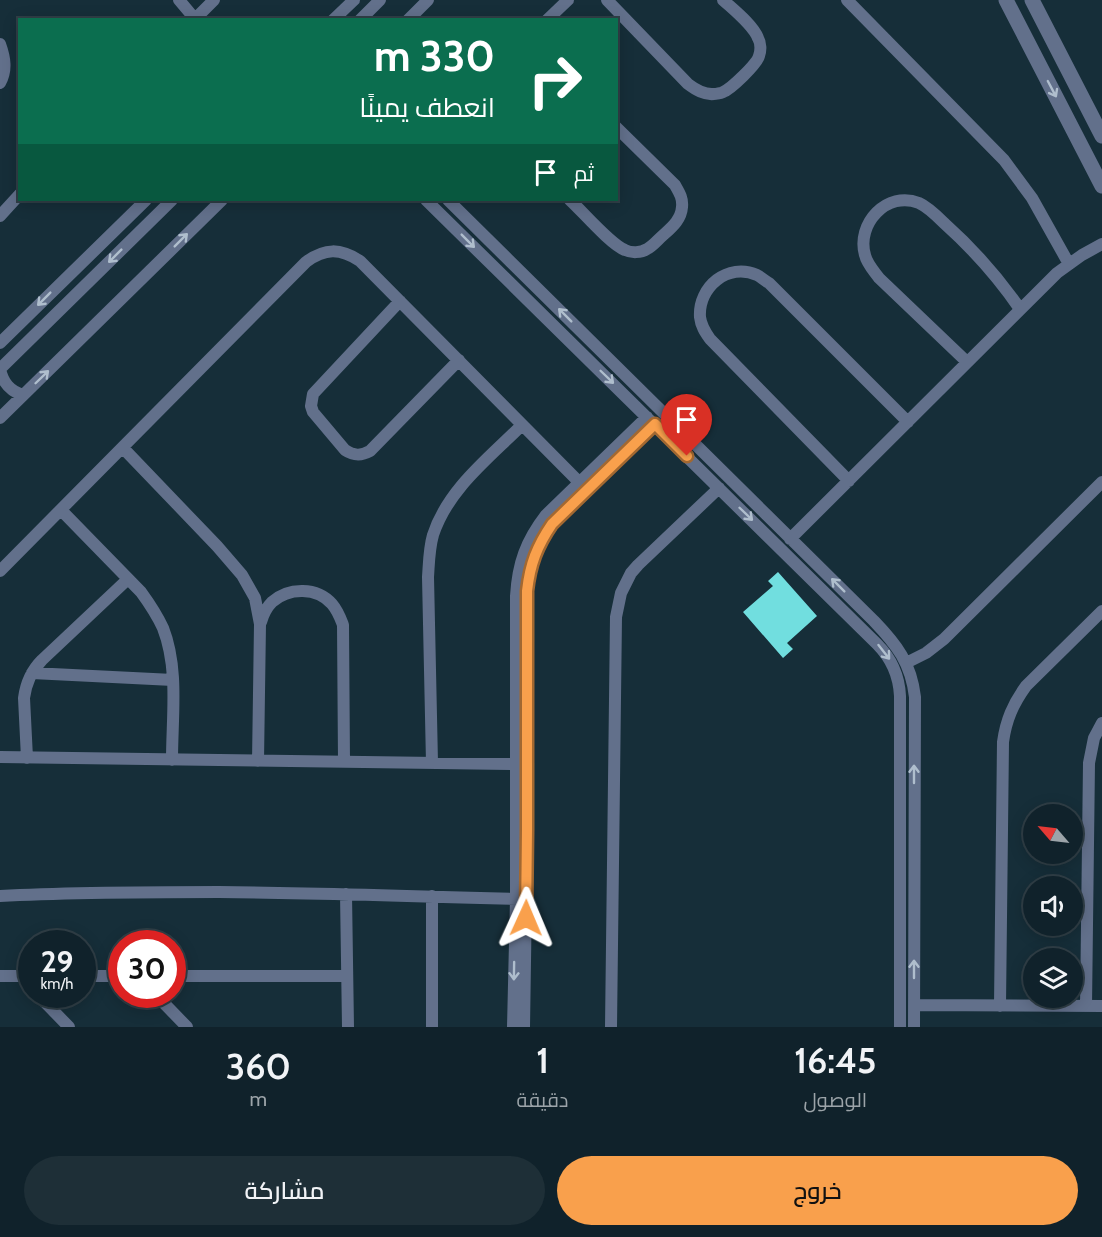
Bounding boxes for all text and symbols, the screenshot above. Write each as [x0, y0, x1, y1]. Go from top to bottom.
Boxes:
text: 330 m [374, 30, 495, 82]
icon: right [516, 42, 594, 120]
one-way arrow [1047, 80, 1058, 98]
text: انعطف يمينًا [359, 91, 495, 124]
icon: arrive [529, 156, 562, 189]
text: ثم [574, 160, 594, 187]
one-way arrow [173, 233, 188, 247]
one-way arrow [461, 233, 476, 248]
one-way arrow [108, 248, 123, 263]
one-way arrow [37, 292, 52, 307]
one-way arrow [557, 308, 572, 323]
one-way arrow [34, 369, 49, 384]
one-way arrow [600, 370, 615, 385]
pin [661, 394, 712, 456]
icon: arrive [670, 403, 703, 436]
one-way arrow [738, 507, 753, 522]
one-way arrow [830, 578, 845, 593]
one-way arrow [877, 644, 890, 660]
one-way arrow [909, 764, 920, 784]
north arrow [1023, 804, 1083, 864]
map controls [1023, 804, 1083, 1008]
button: sound [1023, 876, 1083, 936]
position arrow [494, 886, 558, 950]
speed limit sign: 30 [108, 930, 186, 1008]
text: 29 [41, 943, 73, 980]
button: layers [1023, 948, 1083, 1008]
one-way arrow [908, 959, 920, 979]
one-way arrow [508, 961, 520, 981]
text: km/h [41, 975, 73, 993]
text: 1 [536, 1038, 549, 1082]
text: 16:45 [794, 1038, 876, 1082]
text: 360 [226, 1044, 291, 1088]
text: m [249, 1087, 267, 1111]
text: دقيقة [517, 1088, 569, 1112]
text: الوصول [803, 1088, 867, 1112]
button: مشاركة [24, 1156, 545, 1225]
button: خروج [557, 1156, 1078, 1225]

